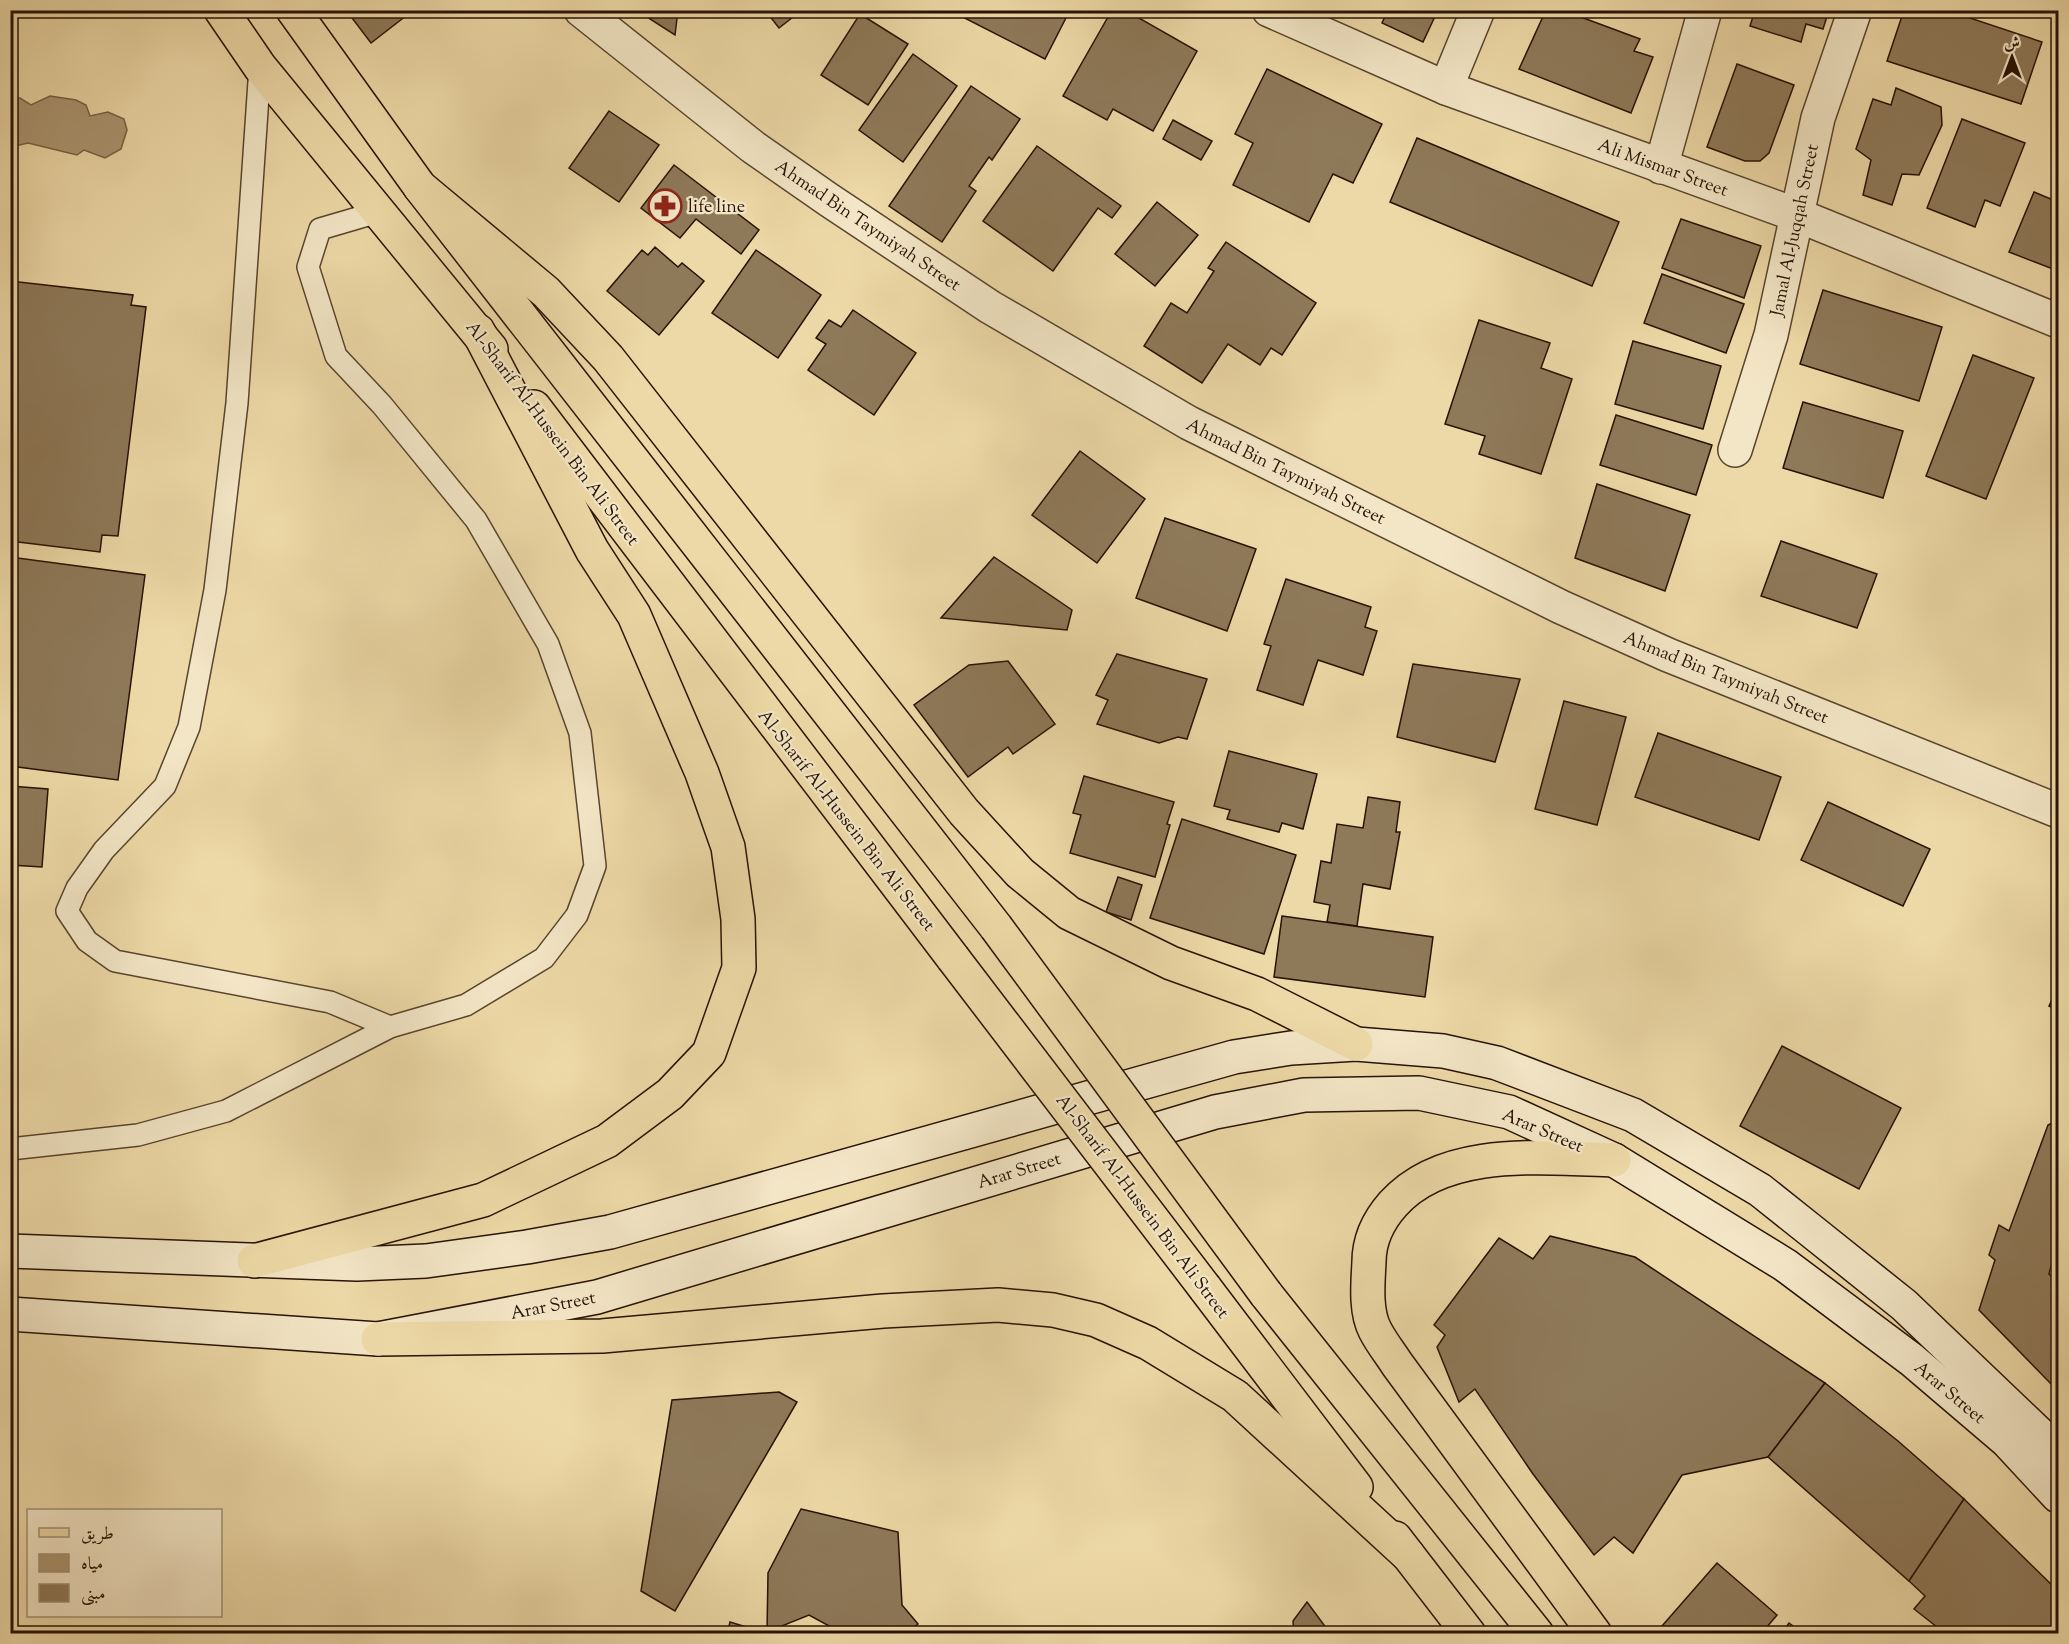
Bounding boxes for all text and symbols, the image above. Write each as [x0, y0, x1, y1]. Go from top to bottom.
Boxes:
north arrow [1982, 27, 2042, 87]
text: ش [2004, 33, 2020, 56]
street label: Ali Mismar Street [1593, 133, 1731, 205]
street label: Jamal Al-Juqqah Street [1765, 142, 1827, 320]
street label: Ahmad Bin Taymiyah Street [769, 155, 965, 299]
pharmacy icon: life line [647, 188, 683, 224]
place label: life line [688, 195, 745, 221]
street label: Al-Sharif Al-Hussein Bin Ali Street [458, 317, 645, 552]
street label: Ahmad Bin Taymiyah Street [1181, 413, 1389, 533]
street label: Ahmad Bin Taymiyah Street [1619, 626, 1832, 732]
street label: Al-Sharif Al-Hussein Bin Ali Street [750, 705, 940, 938]
street label: Al-Sharif Al-Hussein Bin Ali Street [1048, 1090, 1235, 1325]
street label: Arar Street [1497, 1103, 1587, 1161]
street label: Arar Street [975, 1147, 1065, 1197]
street label: Arar Street [509, 1286, 598, 1328]
street label: Arar Street [1907, 1356, 1990, 1431]
legend [27, 1509, 222, 1617]
text: طريق [81, 1522, 114, 1548]
text: مياه [81, 1552, 103, 1578]
text: مبنى [81, 1582, 106, 1608]

